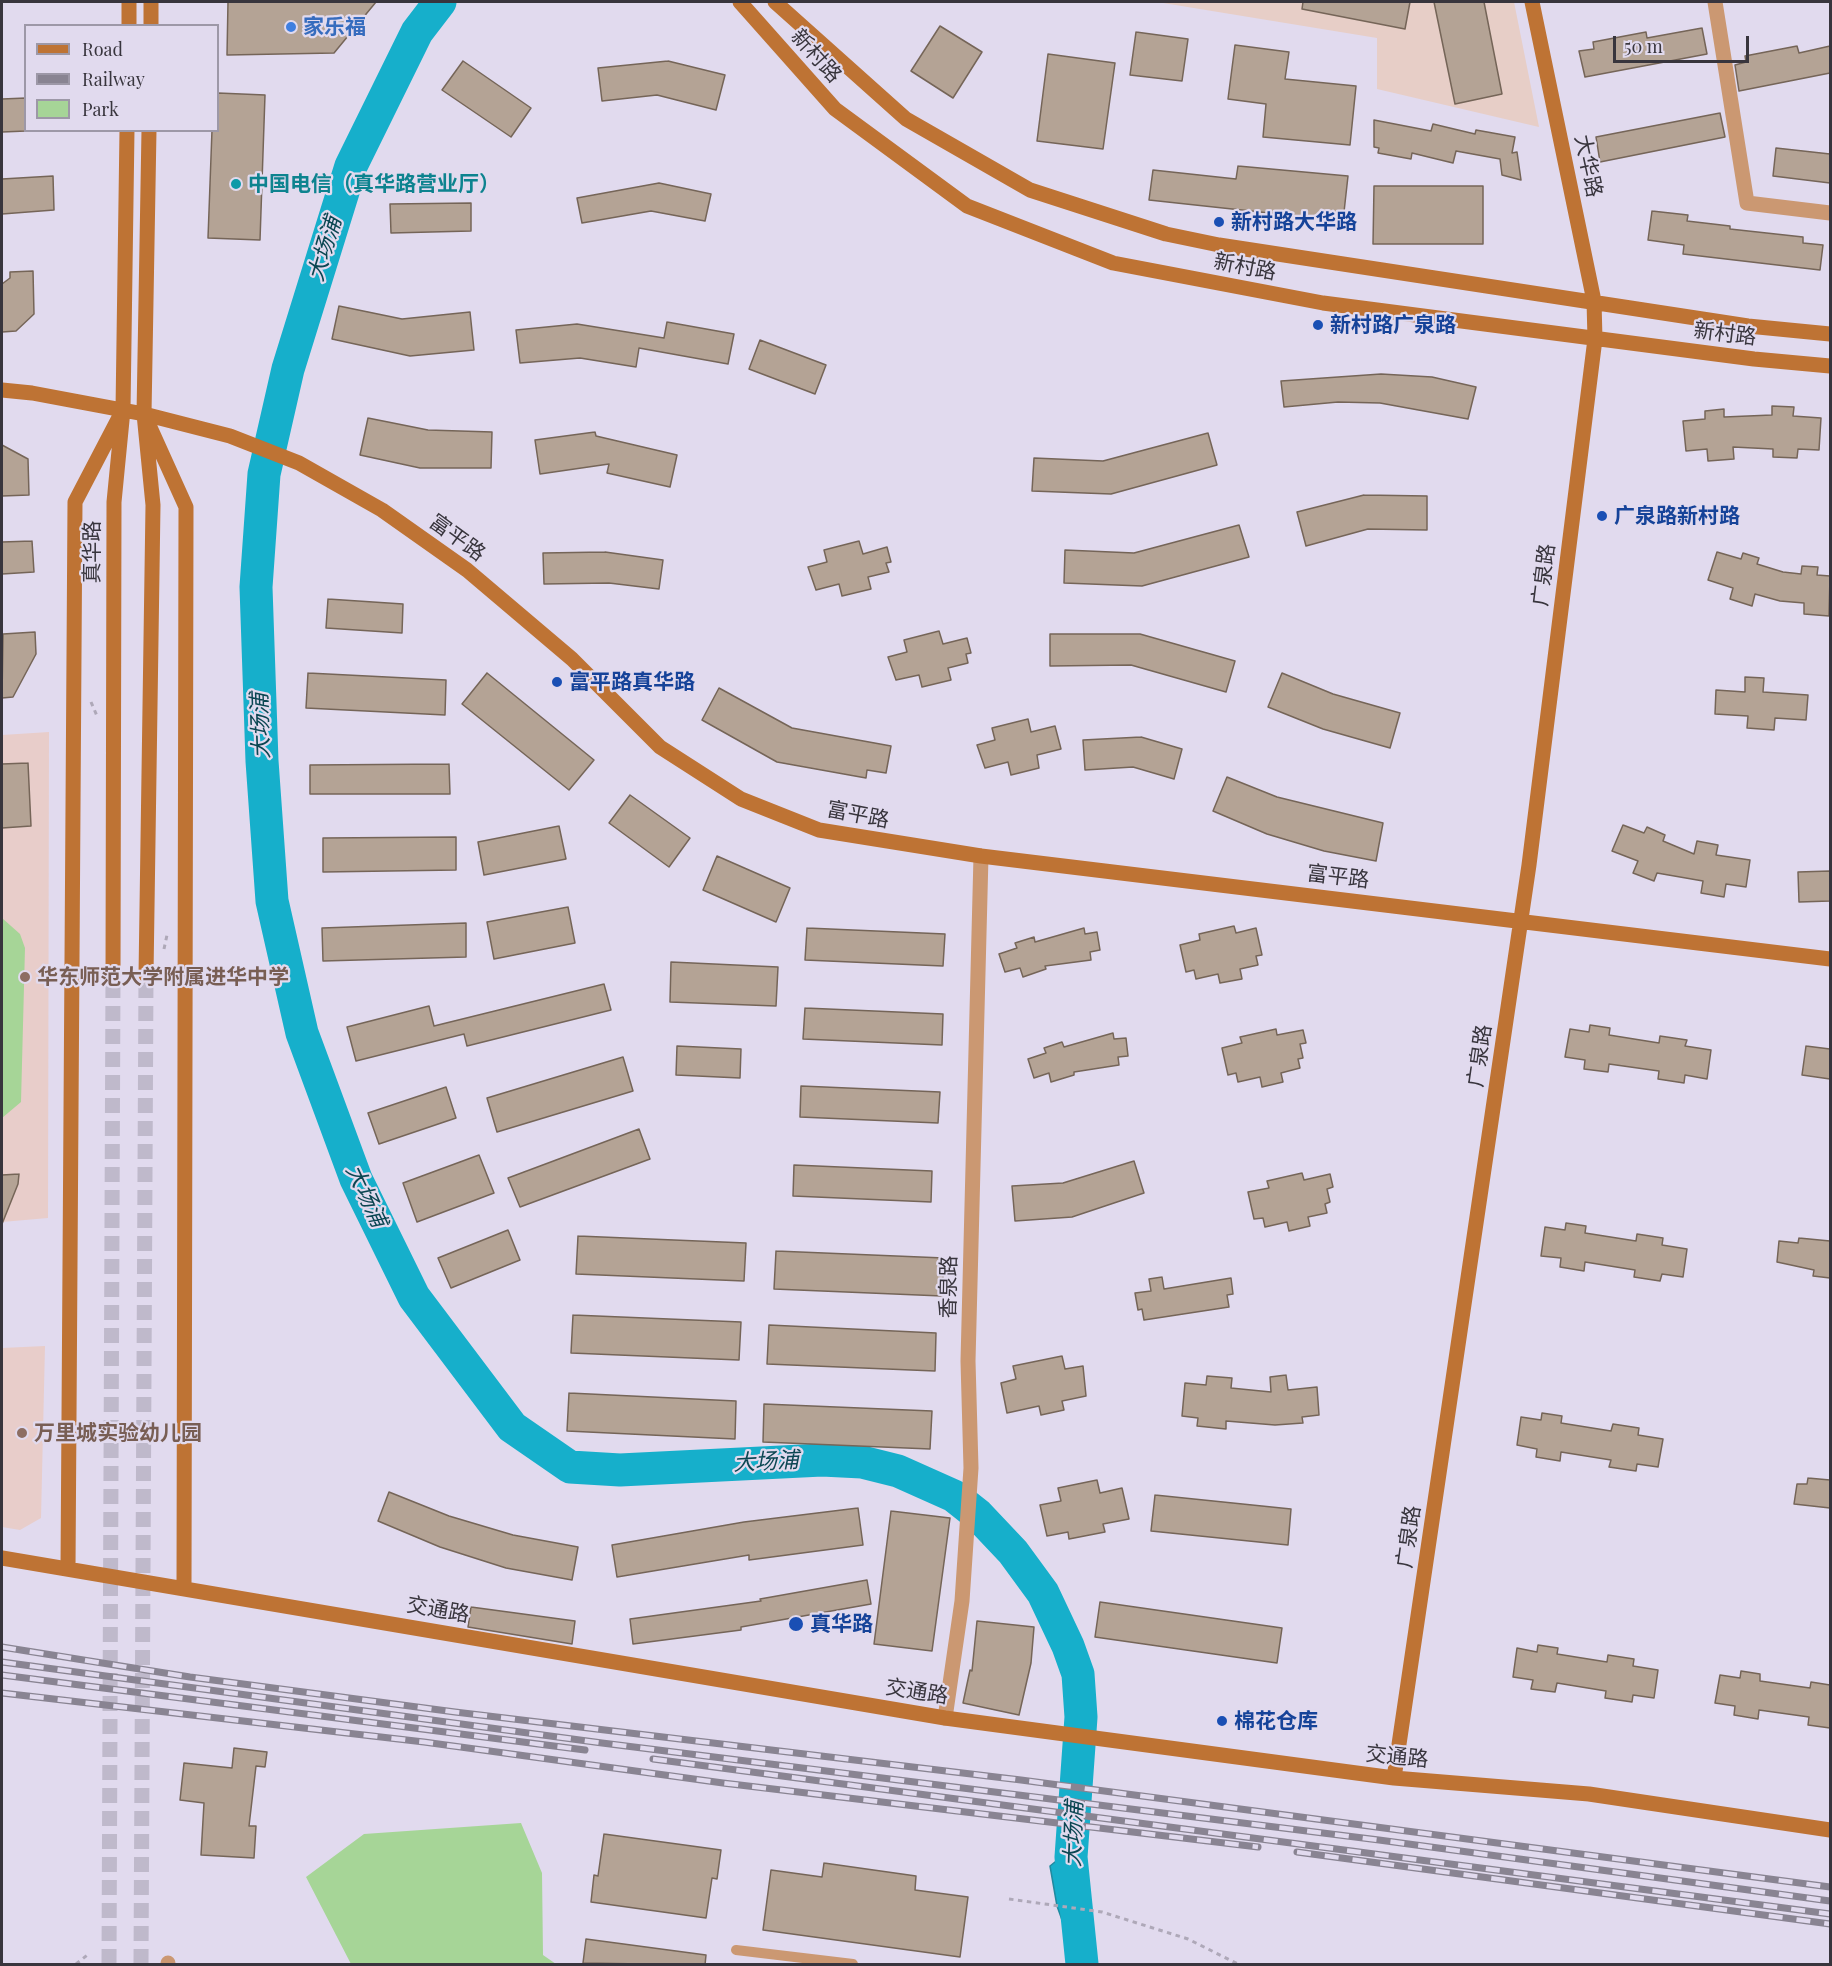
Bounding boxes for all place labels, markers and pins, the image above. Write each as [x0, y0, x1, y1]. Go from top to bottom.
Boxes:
place label: 家乐福 [303, 14, 366, 40]
marker: 家乐福 [284, 20, 298, 34]
place label: 中国电信（真华路营业厅） [248, 171, 500, 197]
marker: 中国电信（真华路营业厅） [229, 177, 243, 191]
place label: 新村路大华路 [1231, 209, 1357, 235]
marker: 新村路大华路 [1212, 215, 1226, 229]
place label: 新村路广泉路 [1330, 312, 1456, 338]
marker: 新村路广泉路 [1311, 318, 1325, 332]
place label: 广泉路新村路 [1614, 503, 1740, 529]
marker: 广泉路新村路 [1595, 509, 1609, 523]
place label: 富平路真华路 [569, 669, 695, 695]
marker: 富平路真华路 [550, 675, 564, 689]
place label: 华东师范大学附属进华中学 [37, 964, 289, 990]
marker: 华东师范大学附属进华中学 [18, 970, 32, 984]
place label: 万里城实验幼儿园 [34, 1420, 202, 1446]
marker: 万里城实验幼儿园 [15, 1426, 29, 1440]
place label: 真华路 [810, 1611, 873, 1637]
marker: 真华路 [787, 1615, 805, 1633]
place label: 棉花仓库 [1234, 1708, 1318, 1734]
marker: 棉花仓库 [1215, 1714, 1229, 1728]

